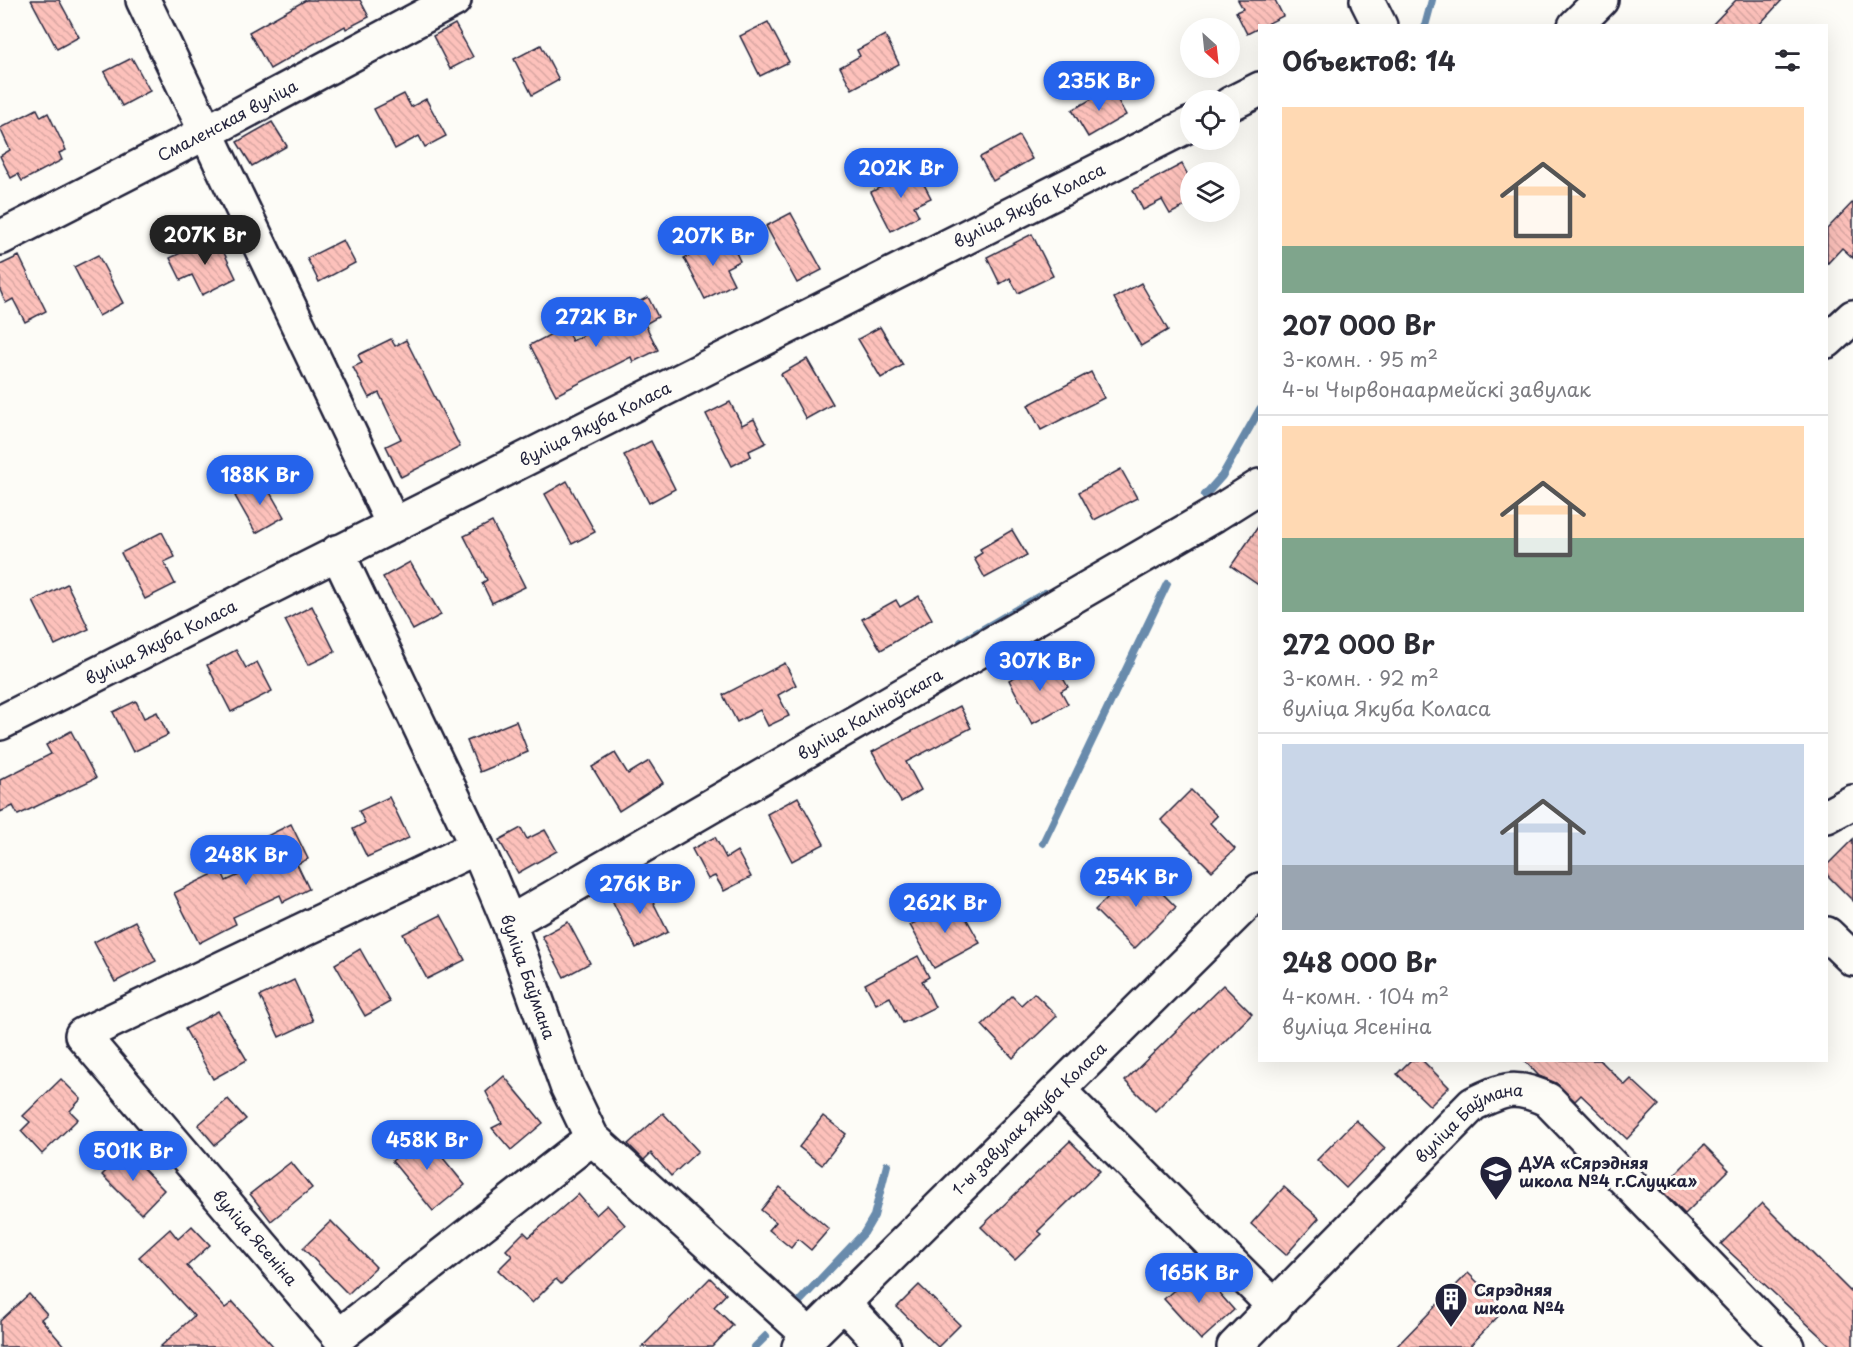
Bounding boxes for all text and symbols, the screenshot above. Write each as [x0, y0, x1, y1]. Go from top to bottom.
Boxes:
north arrow [1180, 18, 1240, 78]
map controls [1180, 18, 1240, 222]
text: Объектов: 14 [1282, 41, 1456, 80]
icon: filters [1771, 44, 1804, 77]
pin: 235K Br [1044, 61, 1154, 112]
text: 235K Br [1058, 65, 1140, 95]
street label: Смаленская вуліца [153, 73, 301, 166]
button: locate [1180, 90, 1240, 150]
icon: home [1489, 146, 1597, 254]
pin: 202K Br [846, 148, 956, 199]
text: 202K Br [858, 152, 944, 182]
street label: вуліца Якуба Коласа [949, 156, 1109, 253]
button: layers [1180, 162, 1240, 222]
pin: 207K Br [150, 215, 260, 266]
pin: 207K Br [658, 216, 768, 267]
text: 207K Br [164, 219, 246, 249]
text: 207K Br [672, 220, 754, 250]
pin: 272K Br [541, 297, 651, 348]
text: 272K Br [555, 301, 637, 331]
text: 207 000 Br [1282, 305, 1435, 344]
text: 3-комн. · 95 m² [1282, 344, 1438, 374]
text: 4-ы Чырвонаармейскі завулак [1282, 374, 1591, 404]
street label: вуліца Якуба Коласа [515, 375, 675, 471]
pin: 188K Br [205, 455, 315, 506]
text: 188K Br [220, 459, 300, 489]
icon: home [1489, 465, 1597, 573]
street label: вуліца Якуба Коласа [80, 593, 240, 689]
text: 272 000 Br [1282, 624, 1434, 663]
pin: 307K Br [985, 641, 1095, 692]
text: 307K Br [999, 645, 1081, 675]
street label: вуліца Каліноўскага [792, 662, 947, 765]
text: 3-комн. · 92 m² [1282, 663, 1439, 693]
text: вуліца Якуба Коласа [1282, 693, 1491, 723]
icon: home [1489, 783, 1597, 891]
pin: 248K Br [191, 835, 301, 886]
text: 248K Br [204, 839, 288, 869]
pin: 254K Br [1081, 857, 1191, 908]
text: 254K Br [1094, 861, 1178, 891]
pin: 276K Br [585, 864, 695, 915]
text: 276K Br [599, 868, 681, 898]
pin: 262K Br [890, 883, 1000, 934]
text: 262K Br [903, 887, 987, 917]
street label: вуліца Баўмана [496, 910, 562, 1042]
text: 248 000 Br [1282, 942, 1437, 981]
text: 4-комн. · 104 m² [1282, 981, 1449, 1011]
text: вуліца Ясеніна [1282, 1011, 1432, 1041]
street label: 1-ы завулак Якуба Коласа [946, 1036, 1111, 1200]
street label: вуліца Баўмана [1409, 1077, 1524, 1168]
pin: 458K Br [372, 1120, 482, 1171]
text: 458K Br [386, 1124, 468, 1154]
pin: 501K Br [78, 1131, 188, 1182]
text: 501K Br [93, 1135, 173, 1165]
place label: ДУА «Сярэдняя школа №4 г.Слуцка» [1518, 1150, 1698, 1192]
school or university icon: ДУА «Сярэдняя школа №4 г.Слуцка» [1478, 1154, 1514, 1201]
street label: вуліца Ясеніна [208, 1184, 304, 1290]
pin: 165K Br [1144, 1253, 1254, 1304]
text: 165K Br [1159, 1257, 1239, 1287]
place label: Сярэдняя школа №4 [1474, 1277, 1565, 1319]
building icon: Сярэдняя школа №4 [1433, 1281, 1469, 1328]

